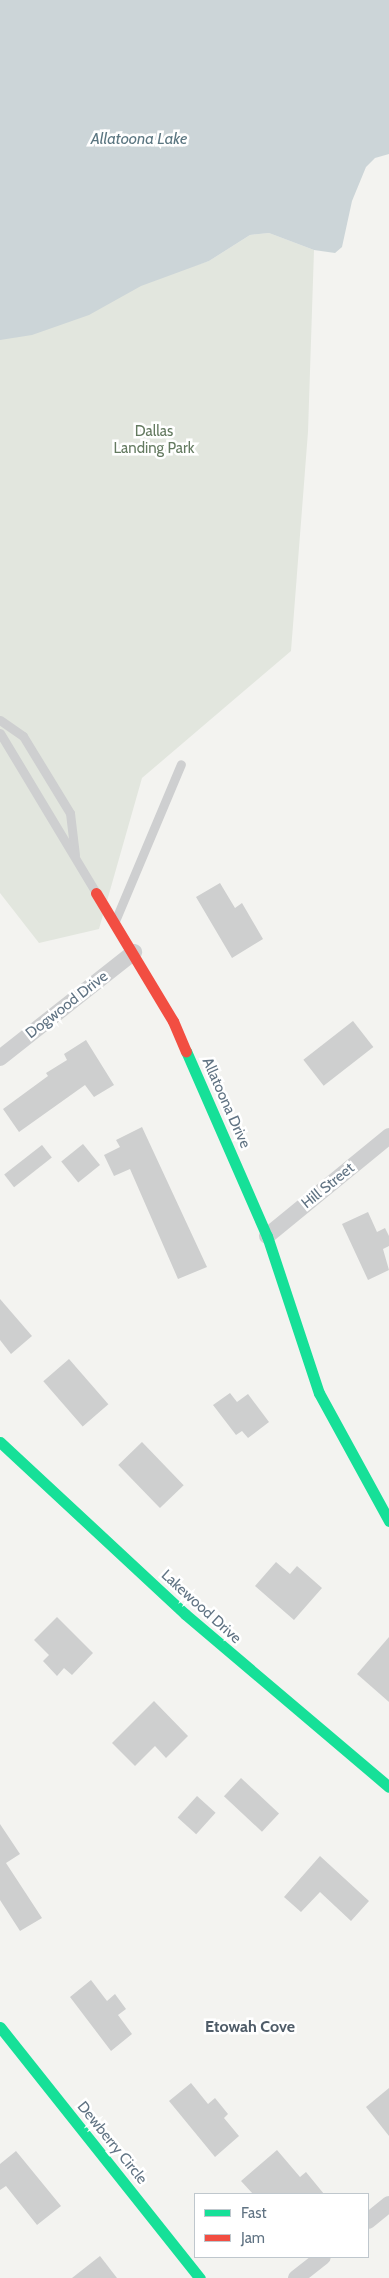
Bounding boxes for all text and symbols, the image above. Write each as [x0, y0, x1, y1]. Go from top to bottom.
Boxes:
water label: Allatoona Lake [91, 129, 187, 149]
park label: Dallas Landing Park [114, 422, 194, 457]
street label: Dogwood Drive [22, 967, 112, 1043]
street label: Allatoona Drive [198, 1055, 254, 1151]
street label: Hill Street [298, 1159, 358, 1213]
street label: Lakewood Drive [157, 1566, 245, 1648]
district label: Etowah Cove [205, 2017, 295, 2037]
street label: Dewberry Circle [73, 2098, 151, 2188]
legend [194, 2193, 369, 2258]
text: Fast [241, 2204, 266, 2222]
text: Jam [241, 2229, 265, 2247]

